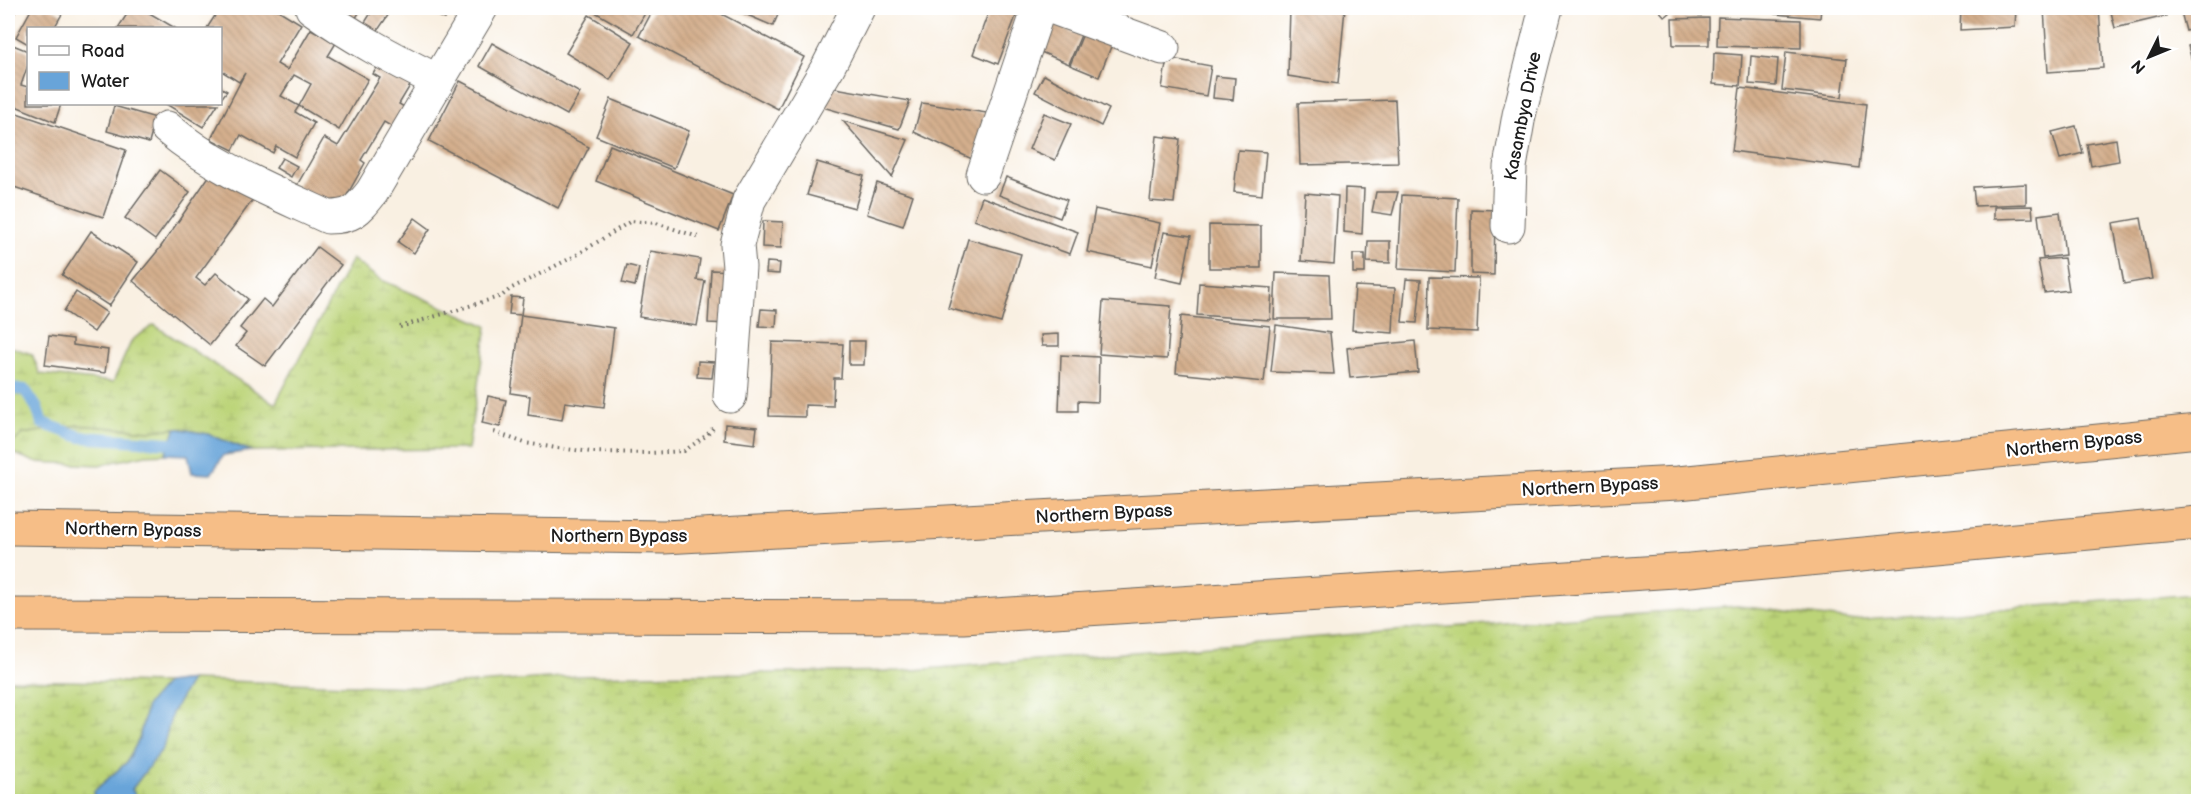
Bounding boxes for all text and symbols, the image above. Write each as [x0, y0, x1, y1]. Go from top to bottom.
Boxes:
legend [27, 27, 222, 105]
north arrow [2119, 27, 2179, 87]
text: Road [81, 41, 125, 62]
street label: Kasambya Drive [1500, 50, 1546, 182]
text: N [2128, 55, 2150, 77]
text: Water [81, 71, 129, 92]
street label: Northern Bypass [2005, 426, 2143, 462]
street label: Northern Bypass [1521, 473, 1659, 501]
street label: Northern Bypass [1035, 500, 1173, 528]
street label: Northern Bypass [64, 518, 202, 542]
street label: Northern Bypass [550, 526, 688, 547]

